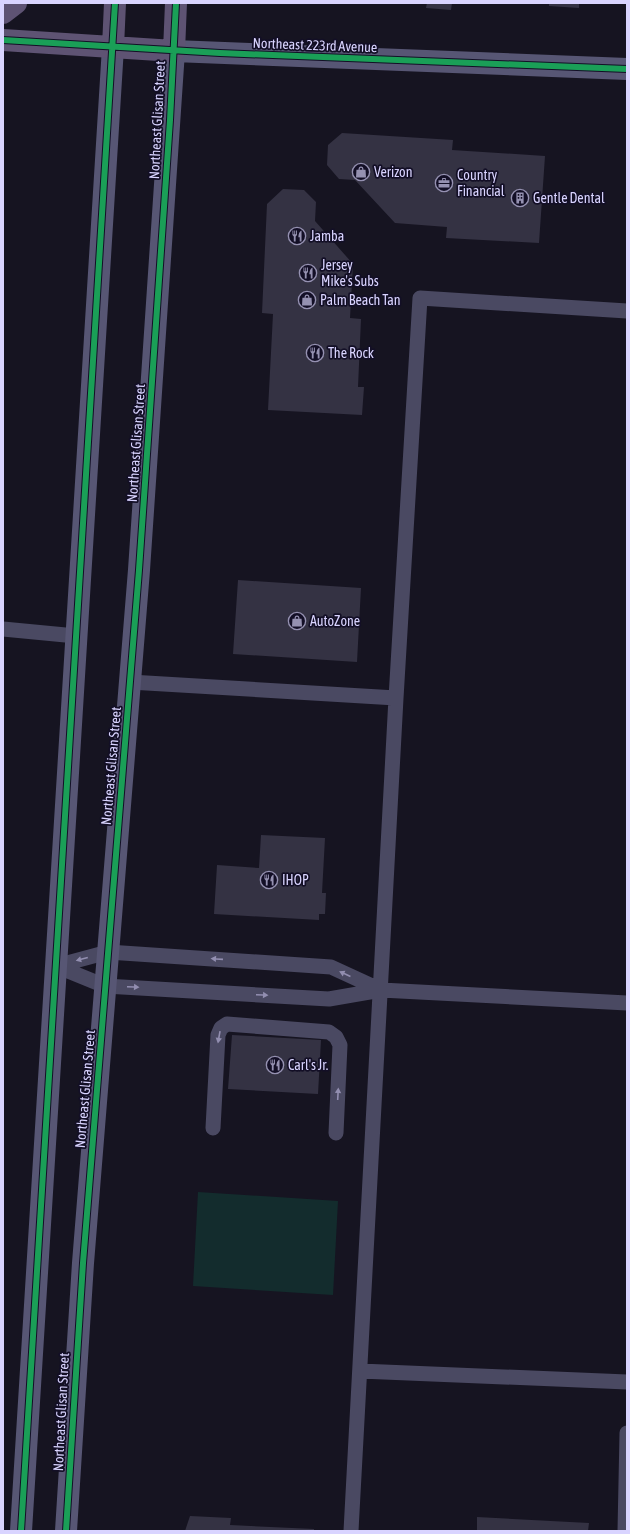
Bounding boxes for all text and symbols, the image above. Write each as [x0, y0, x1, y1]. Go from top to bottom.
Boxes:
street label: Northeast 223rd Avenue [252, 35, 378, 55]
street label: Northeast Glisan Street [146, 60, 168, 180]
shop icon: Verizon [351, 162, 371, 182]
place label: Verizon [374, 164, 412, 180]
place label: Country Financial [457, 167, 505, 199]
office icon: Country Financial [434, 173, 454, 193]
building icon: Gentle Dental [510, 188, 530, 208]
place label: Gentle Dental [533, 190, 605, 206]
restaurant icon: Jamba [287, 226, 307, 246]
place label: Jamba [310, 228, 344, 244]
place label: Jersey Mike's Subs [321, 257, 379, 289]
restaurant icon: Jersey Mike's Subs [298, 263, 318, 283]
shop icon: Palm Beach Tan [297, 290, 317, 310]
place label: Palm Beach Tan [320, 292, 401, 308]
restaurant icon: The Rock [305, 343, 325, 363]
place label: The Rock [328, 345, 374, 361]
street label: Northeast Glisan Street [124, 383, 148, 503]
shop icon: AutoZone [287, 611, 307, 631]
place label: AutoZone [310, 613, 360, 629]
street label: Northeast Glisan Street [98, 706, 124, 826]
restaurant icon: IHOP [259, 870, 279, 890]
place label: IHOP [282, 872, 309, 888]
one-way arrow [75, 956, 88, 962]
one-way arrow [211, 956, 223, 963]
one-way arrow [339, 971, 351, 977]
one-way arrow [127, 984, 139, 991]
one-way arrow [256, 992, 269, 998]
street label: Northeast Glisan Street [72, 1029, 98, 1149]
one-way arrow [216, 1031, 222, 1043]
restaurant icon: Carl's Jr. [265, 1055, 285, 1075]
place label: Carl's Jr. [288, 1057, 328, 1073]
one-way arrow [335, 1087, 341, 1100]
street label: Northeast Glisan Street [50, 1352, 72, 1472]

